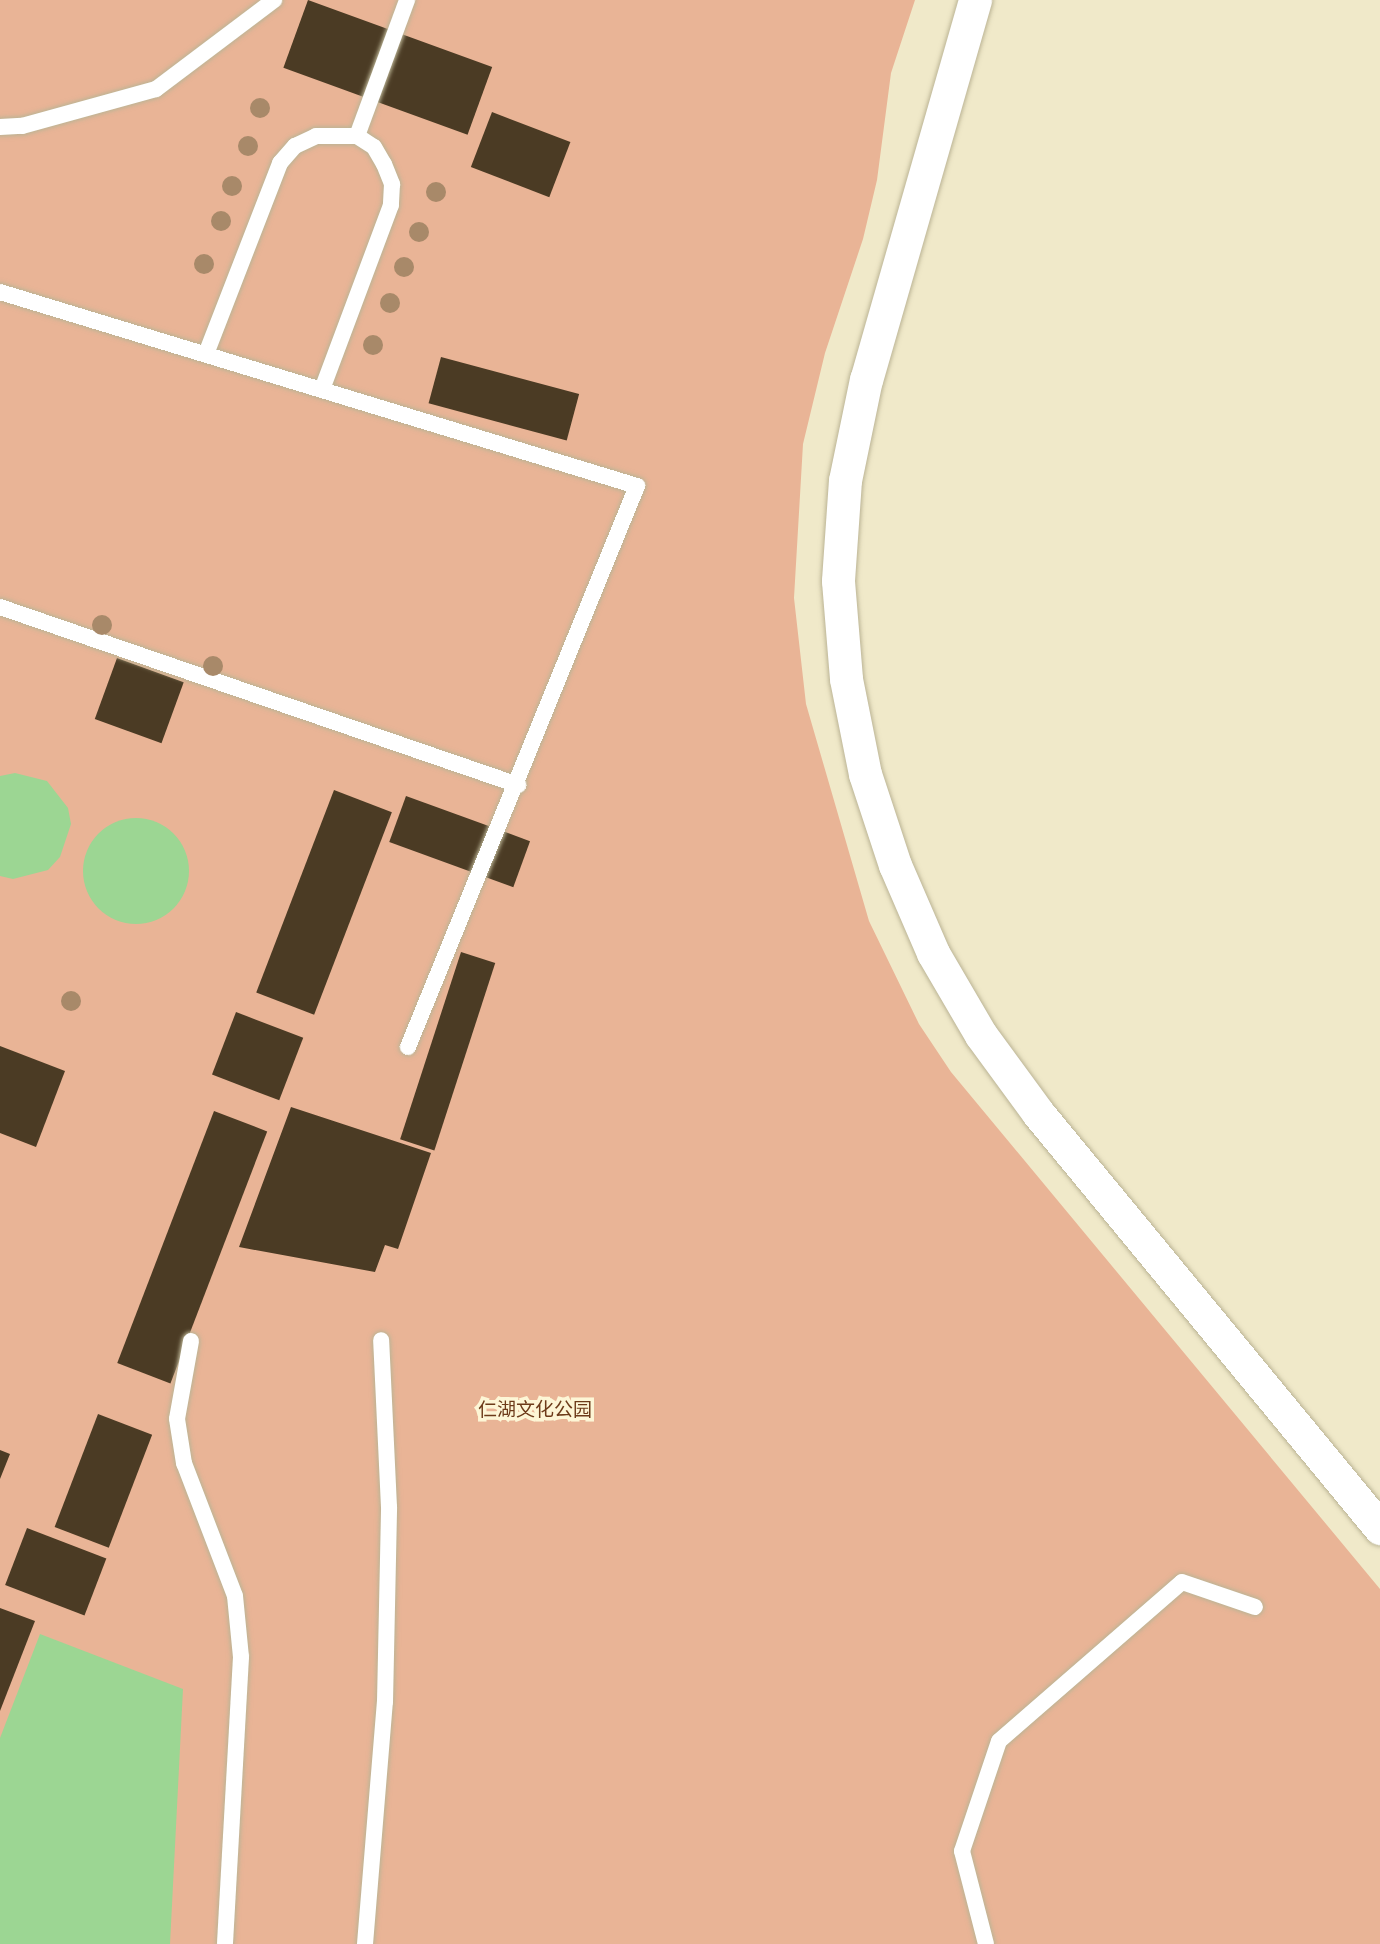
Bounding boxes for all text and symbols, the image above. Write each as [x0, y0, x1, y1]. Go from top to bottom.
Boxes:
park label: 仁湖文化公园 [478, 1399, 592, 1421]

